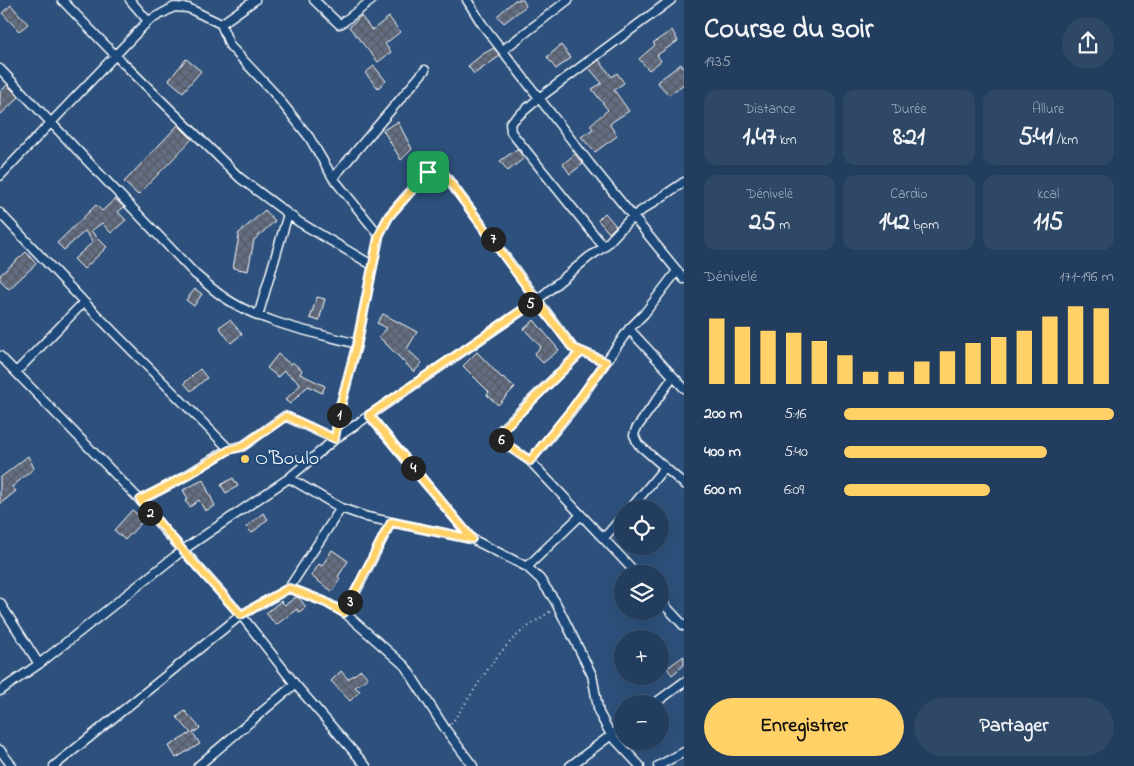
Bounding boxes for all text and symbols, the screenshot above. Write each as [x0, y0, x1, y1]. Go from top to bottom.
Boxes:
text: Course du soir [704, 10, 874, 51]
button: share [1062, 17, 1114, 69]
text: 19:35 [704, 50, 731, 74]
text: Distance [744, 99, 795, 120]
text: Durée [891, 99, 927, 120]
text: Allure [1032, 99, 1064, 120]
text: 1.47 [743, 120, 776, 156]
text: 8:21 [893, 120, 925, 156]
text: 5:41 [1019, 120, 1053, 156]
text: km [776, 130, 797, 151]
text: /km [1053, 130, 1078, 151]
pin [407, 151, 449, 193]
icon: arrive [414, 158, 442, 186]
text: Dénivelé [746, 184, 793, 205]
text: Cardio [890, 184, 928, 205]
text: kcal [1037, 184, 1059, 205]
text: 25 [749, 205, 776, 241]
text: 142 [879, 205, 910, 241]
text: 115 [1033, 205, 1063, 241]
text: m [776, 215, 790, 236]
text: bpm [910, 215, 939, 236]
pin: 7 [480, 226, 506, 252]
text: 7 [491, 229, 496, 250]
text: Dénivelé [704, 265, 757, 289]
text: 171–196 m [1059, 265, 1114, 289]
pin: 5 [518, 292, 542, 316]
text: 5 [526, 294, 535, 315]
pin: 1 [326, 402, 352, 428]
text: 200 m [704, 402, 742, 426]
text: 5:16 [784, 402, 807, 426]
text: 1 [337, 405, 342, 426]
pin: 6 [488, 428, 514, 452]
text: 6 [498, 430, 505, 451]
text: 400 m [704, 440, 741, 464]
text: 5:40 [784, 440, 808, 464]
place label: O'Boulo [255, 445, 319, 474]
marker: O'Boulo [239, 453, 251, 465]
pin: 4 [400, 456, 426, 480]
text: 4 [411, 458, 416, 479]
text: 600 m [704, 478, 741, 502]
text: 6:09 [784, 478, 804, 502]
pin: 2 [138, 500, 162, 526]
map controls [614, 500, 669, 750]
button: locate [614, 500, 669, 555]
text: 2 [147, 503, 154, 524]
button: layers [614, 565, 669, 620]
pin: 3 [338, 590, 362, 614]
text: 3 [348, 592, 353, 613]
button: + [614, 630, 669, 685]
button: − [614, 695, 669, 750]
button: Enregistrer [704, 698, 904, 756]
button: Partager [914, 698, 1114, 756]

